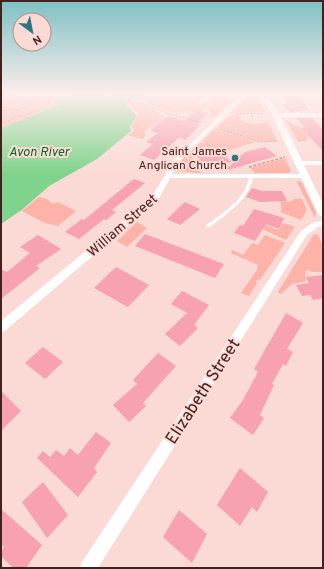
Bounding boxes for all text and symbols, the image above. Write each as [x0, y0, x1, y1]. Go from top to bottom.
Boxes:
north arrow [12, 12, 52, 52]
text: N [30, 32, 44, 48]
place label: Saint James Anglican Church [139, 144, 227, 174]
water label: Avon River [9, 145, 70, 161]
marker: Saint James Anglican Church [230, 153, 240, 163]
street label: William Street [84, 191, 162, 261]
street label: Elizabeth Street [161, 335, 246, 449]

